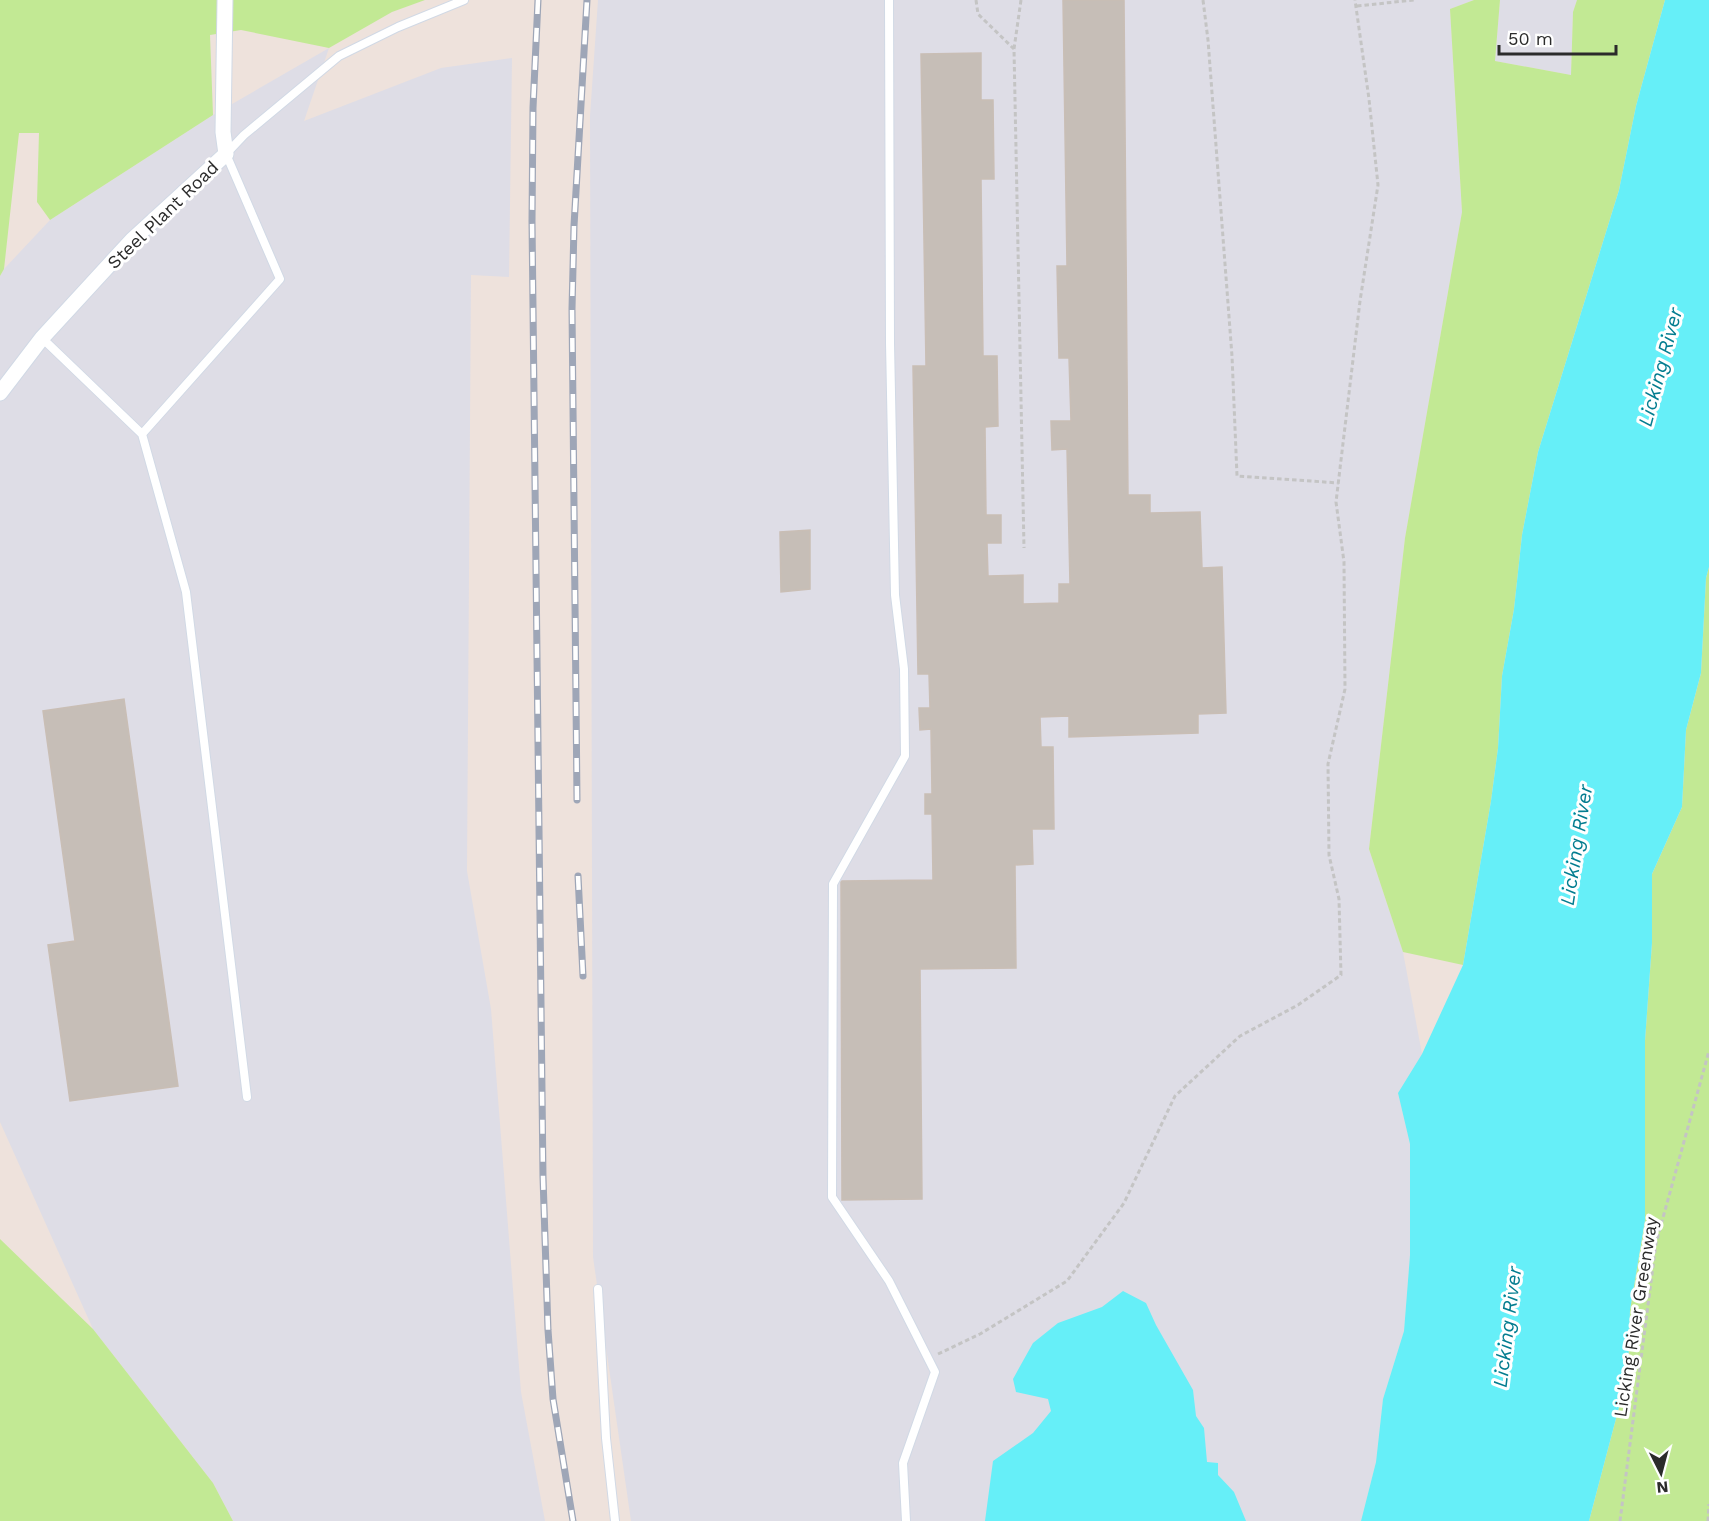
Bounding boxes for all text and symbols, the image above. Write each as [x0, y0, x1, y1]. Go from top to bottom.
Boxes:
scale bar [1499, 18, 1616, 56]
text: 50 m [1508, 28, 1553, 49]
street label: Steel Plant Road [103, 156, 223, 273]
water label: Licking River [1633, 304, 1688, 429]
water label: Licking River [1555, 782, 1598, 907]
street label: Licking River Greenway [1609, 1215, 1662, 1419]
water label: Licking River [1488, 1264, 1526, 1389]
north arrow [1631, 1443, 1691, 1503]
text: N [1656, 1477, 1669, 1497]

